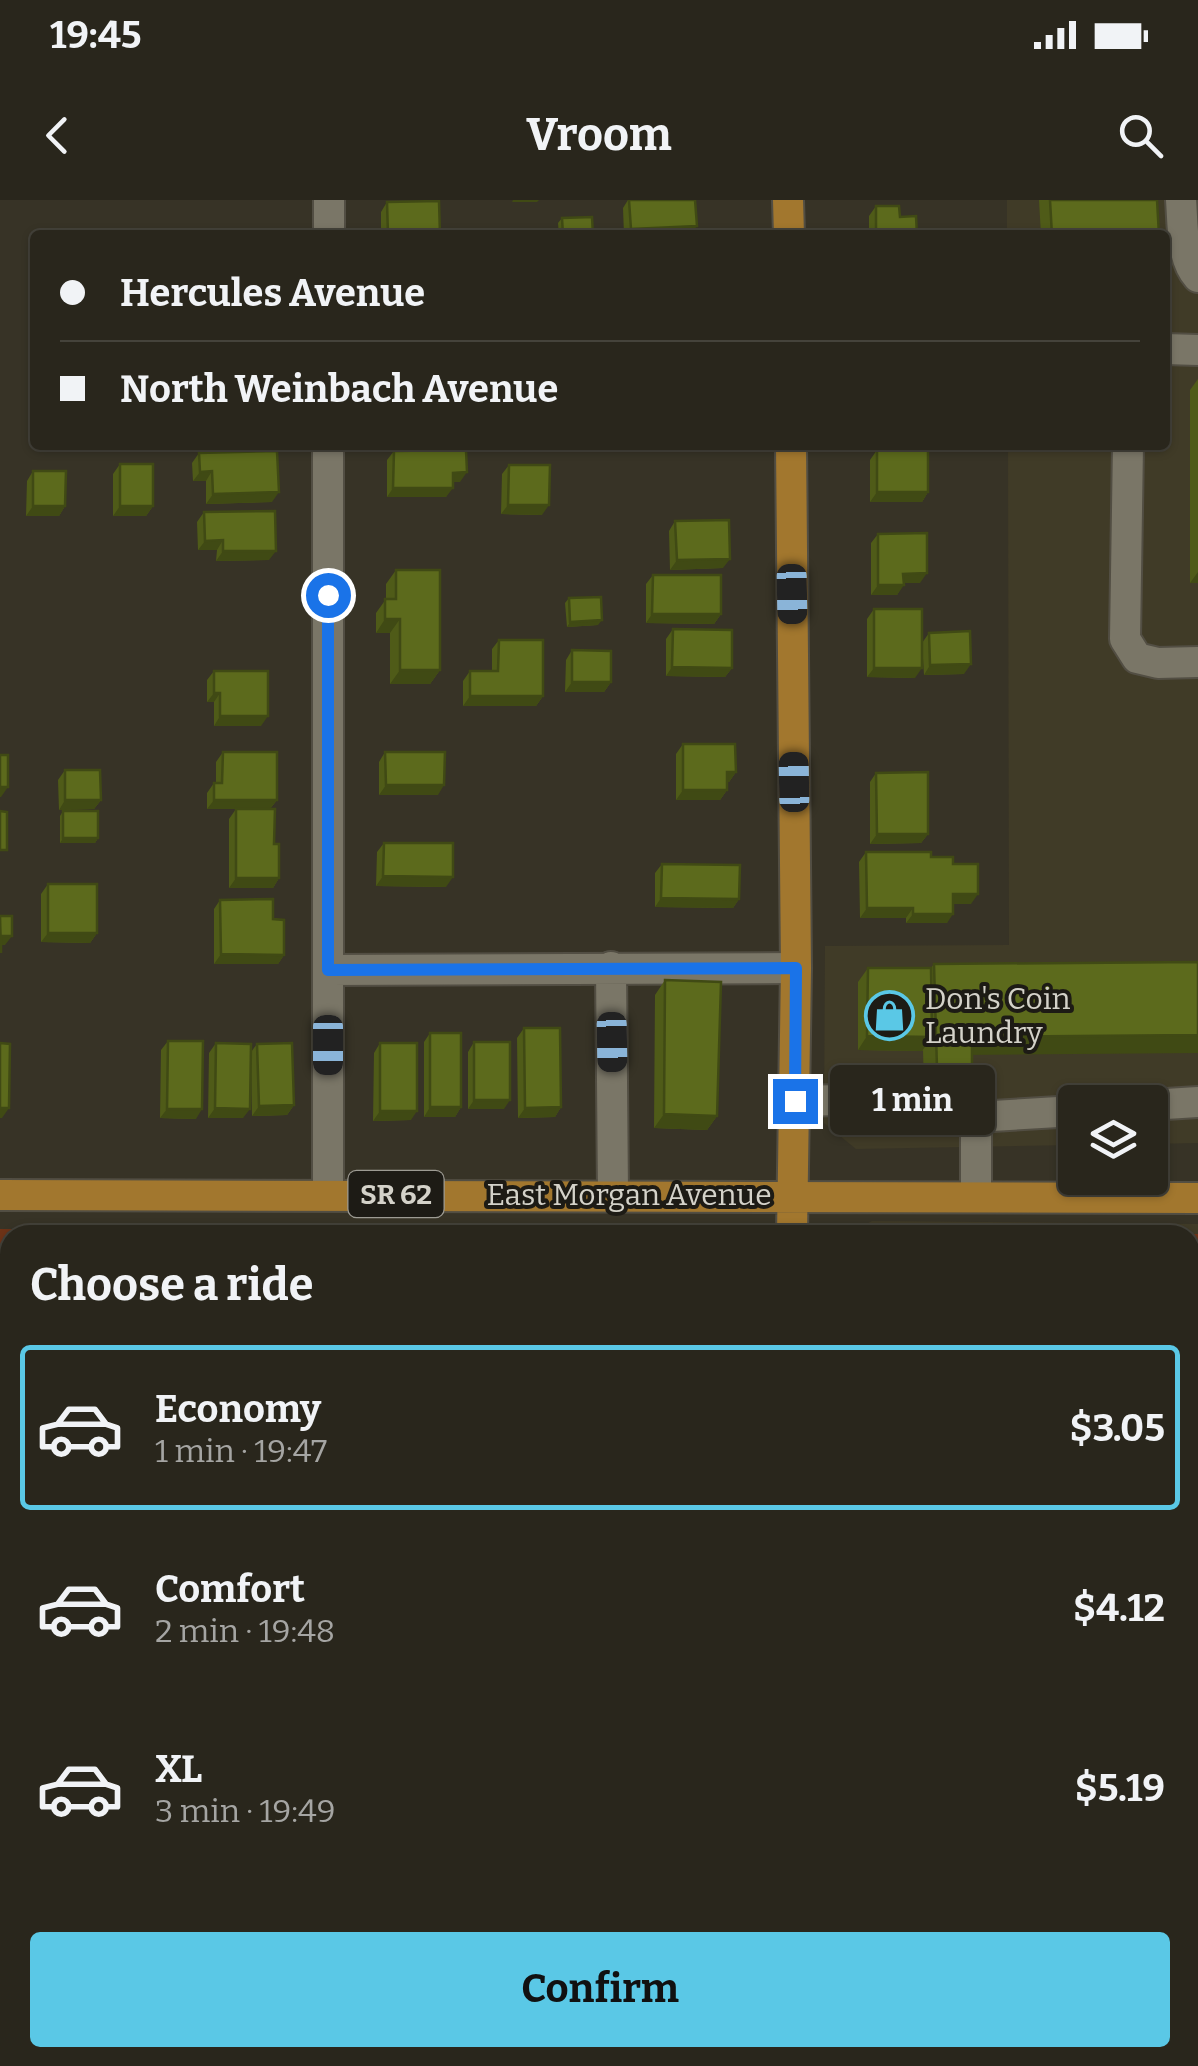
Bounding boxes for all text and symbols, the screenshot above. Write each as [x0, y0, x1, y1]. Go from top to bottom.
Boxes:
text: 19:45 [50, 12, 142, 58]
icon: back [30, 108, 85, 163]
text: Vroom [526, 108, 672, 162]
icon: search [1113, 108, 1168, 163]
text: Hercules Avenue [120, 270, 425, 316]
text: North Weinbach Avenue [120, 366, 558, 412]
car [776, 564, 808, 624]
route start [306, 573, 351, 618]
car [778, 752, 810, 812]
place label: Don's Coin Laundry [925, 981, 1071, 1051]
shop icon: Don's Coin Laundry [864, 990, 916, 1042]
car [596, 1012, 628, 1072]
car [313, 1015, 343, 1075]
callout: 1 min [830, 1066, 995, 1136]
route end [773, 1079, 818, 1124]
text: 1 min [872, 1081, 953, 1119]
map controls [1058, 1085, 1168, 1195]
button: layers [1058, 1085, 1168, 1195]
road number: SR 62 [348, 1171, 444, 1217]
street label: East Morgan Avenue [486, 1177, 772, 1213]
text: Choose a ride [30, 1258, 313, 1312]
icon: car [35, 1383, 125, 1473]
text: Economy [155, 1386, 321, 1432]
text: $3.05 [1069, 1405, 1165, 1451]
text: 1 min · 19:47 [155, 1432, 327, 1470]
icon: car [35, 1563, 125, 1653]
text: Comfort [155, 1566, 305, 1612]
text: $4.12 [1073, 1585, 1165, 1631]
text: 2 min · 19:48 [155, 1612, 335, 1650]
icon: car [35, 1743, 125, 1833]
text: XL [155, 1746, 202, 1792]
text: $5.19 [1075, 1765, 1165, 1811]
text: 3 min · 19:49 [155, 1792, 335, 1830]
button: Confirm [30, 1932, 1170, 2047]

